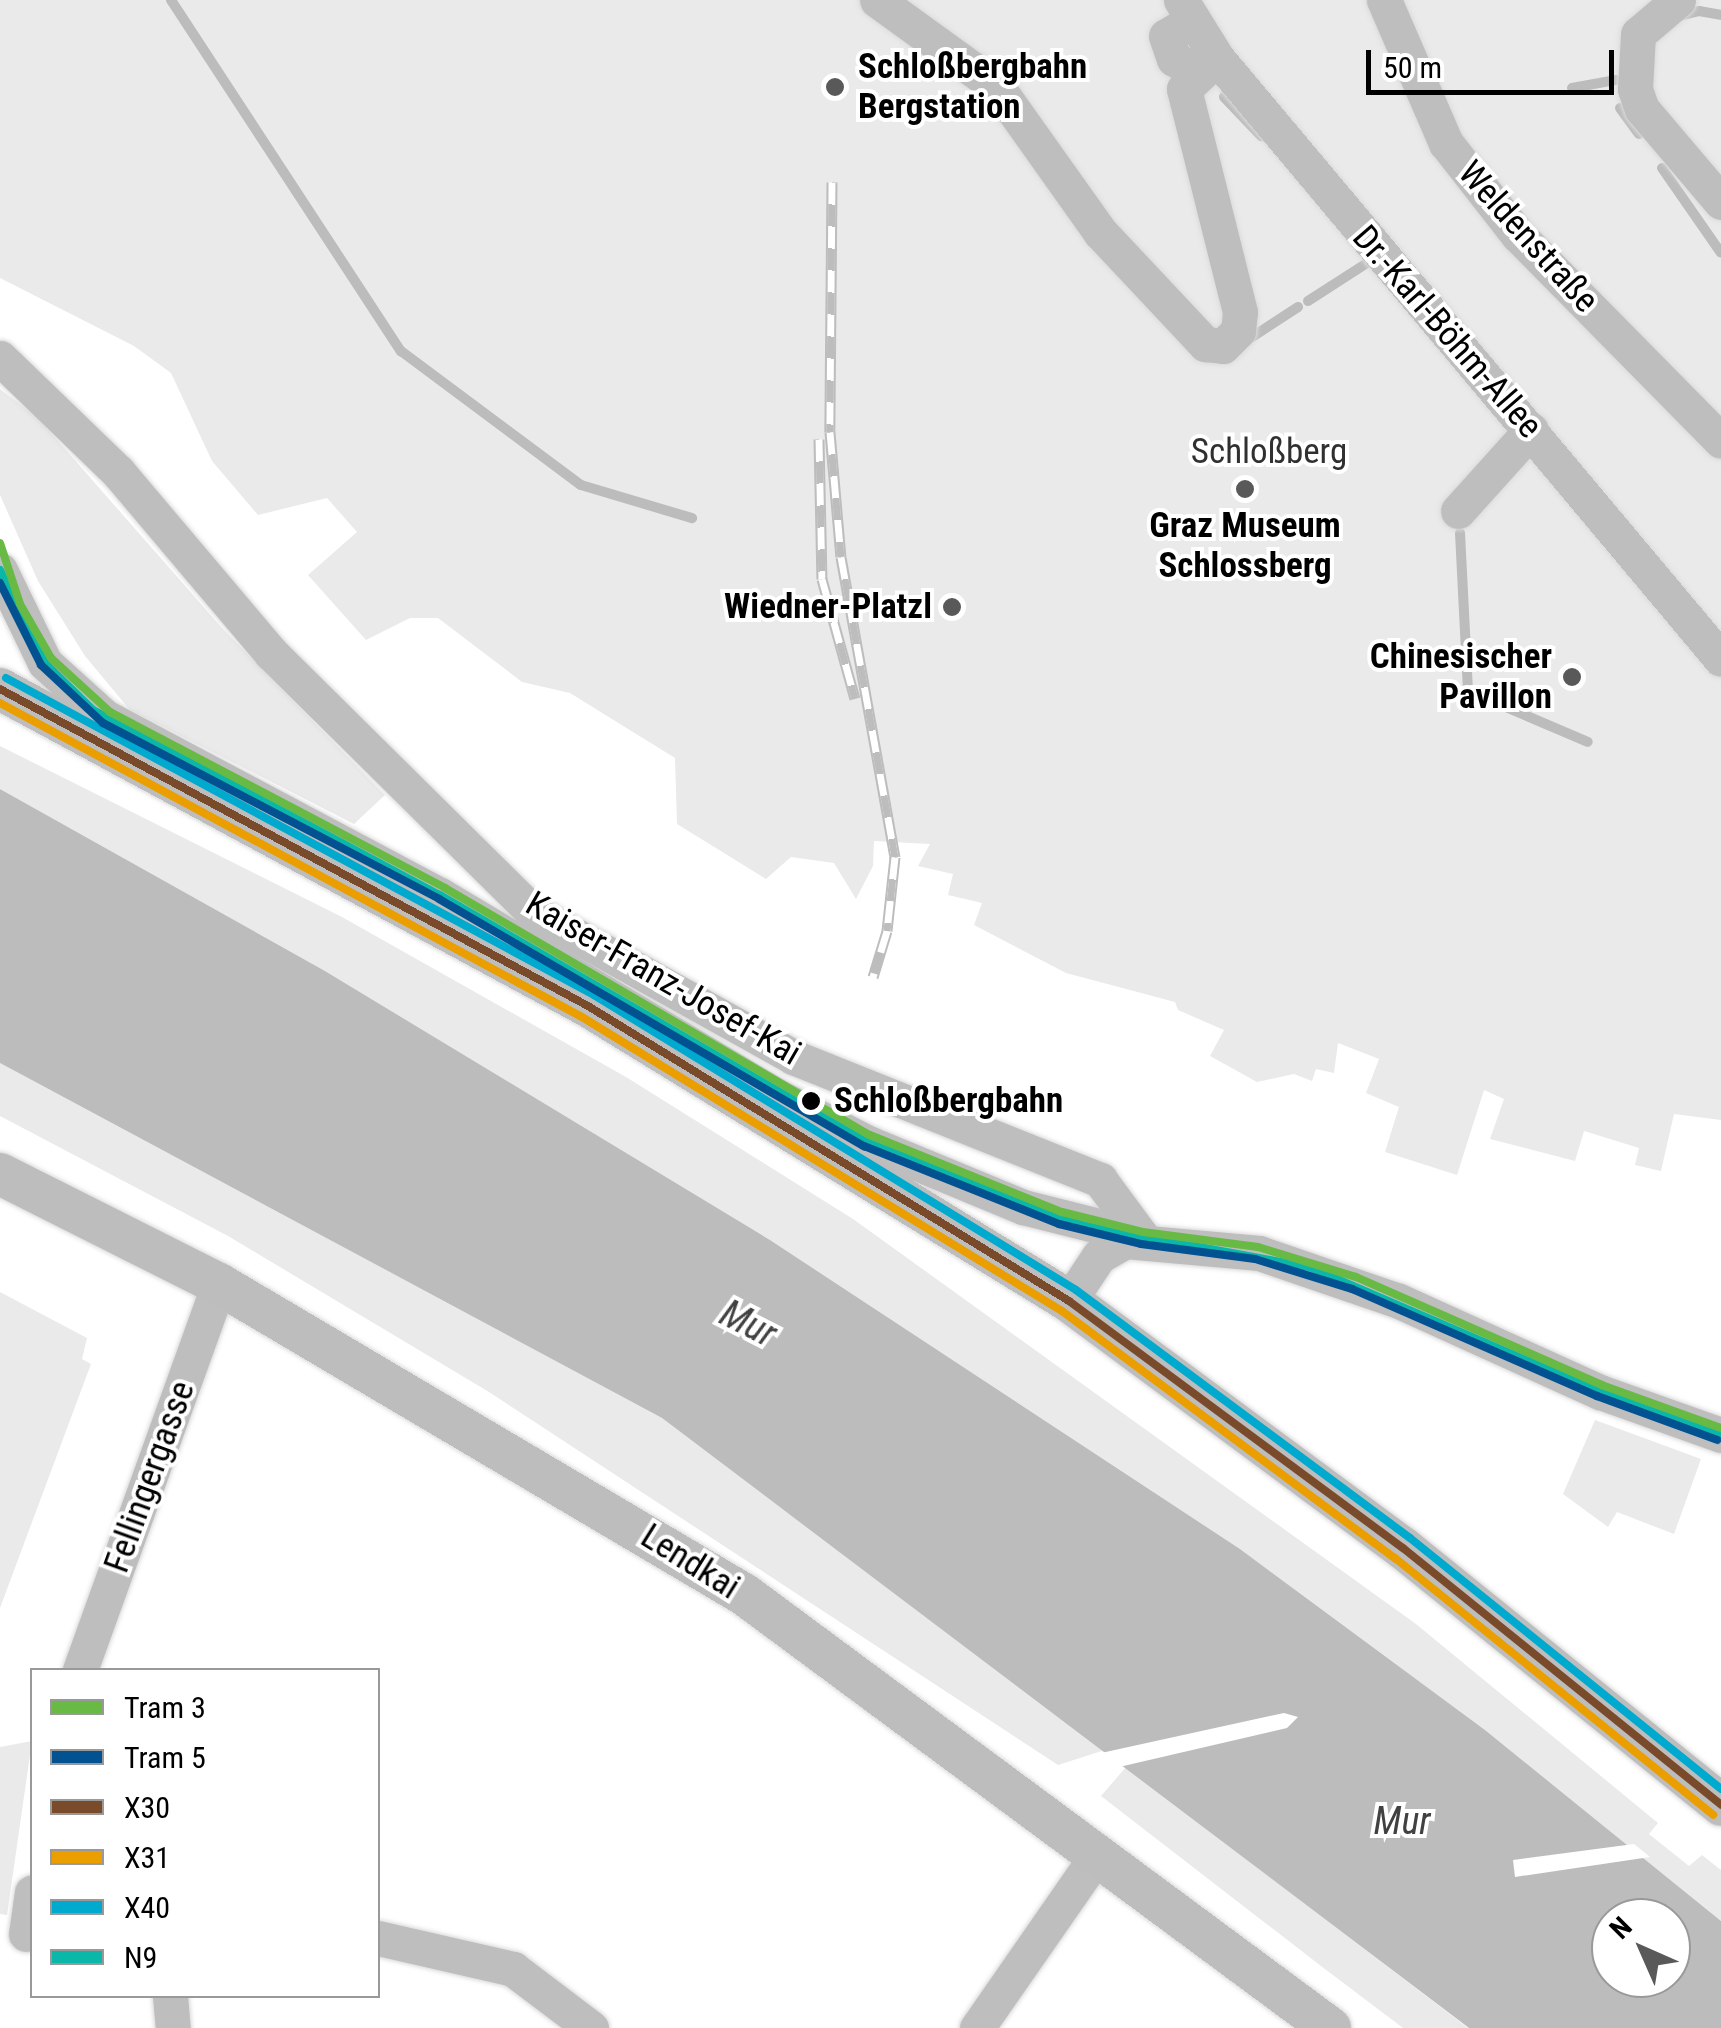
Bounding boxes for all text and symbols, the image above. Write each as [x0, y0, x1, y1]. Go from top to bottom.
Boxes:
scale bar [1371, 30, 1618, 92]
place label: Schloßbergbahn Bergstation [858, 46, 1087, 128]
text: 50 m [1383, 50, 1442, 85]
marker: Schloßbergbahn Bergstation [822, 74, 848, 100]
street label: Weldenstraße [1449, 153, 1607, 321]
street label: Dr.-Karl-Böhm-Allee [1343, 217, 1551, 447]
park label: Schloßberg [1191, 431, 1347, 473]
marker: Graz Museum Schlossberg [1234, 478, 1256, 500]
place label: Graz Museum Schlossberg [1149, 505, 1341, 587]
place label: Wiedner-Platzl [724, 586, 932, 628]
marker: Wiedner-Platzl [941, 596, 963, 618]
place label: Chinesischer Pavillon [1370, 636, 1552, 718]
marker: Chinesischer Pavillon [1561, 666, 1583, 688]
street label: Kaiser-Franz-Josef-Kai [518, 883, 808, 1075]
place label: Schloßbergbahn [834, 1080, 1063, 1122]
marker: Schloßbergbahn [798, 1088, 824, 1114]
water label: Mur [712, 1291, 784, 1357]
street label: Fellingergasse [96, 1376, 204, 1578]
street label: Lendkai [633, 1516, 747, 1608]
legend [30, 1668, 380, 1998]
text: Tram 3 [124, 1690, 206, 1725]
text: Tram 5 [124, 1740, 206, 1775]
text: X30 [124, 1790, 170, 1825]
water label: Mur [1374, 1799, 1430, 1845]
text: X31 [124, 1840, 170, 1875]
text: X40 [124, 1890, 170, 1925]
north arrow [1591, 1898, 1691, 1998]
text: N [1603, 1910, 1639, 1946]
text: N9 [124, 1940, 157, 1975]

